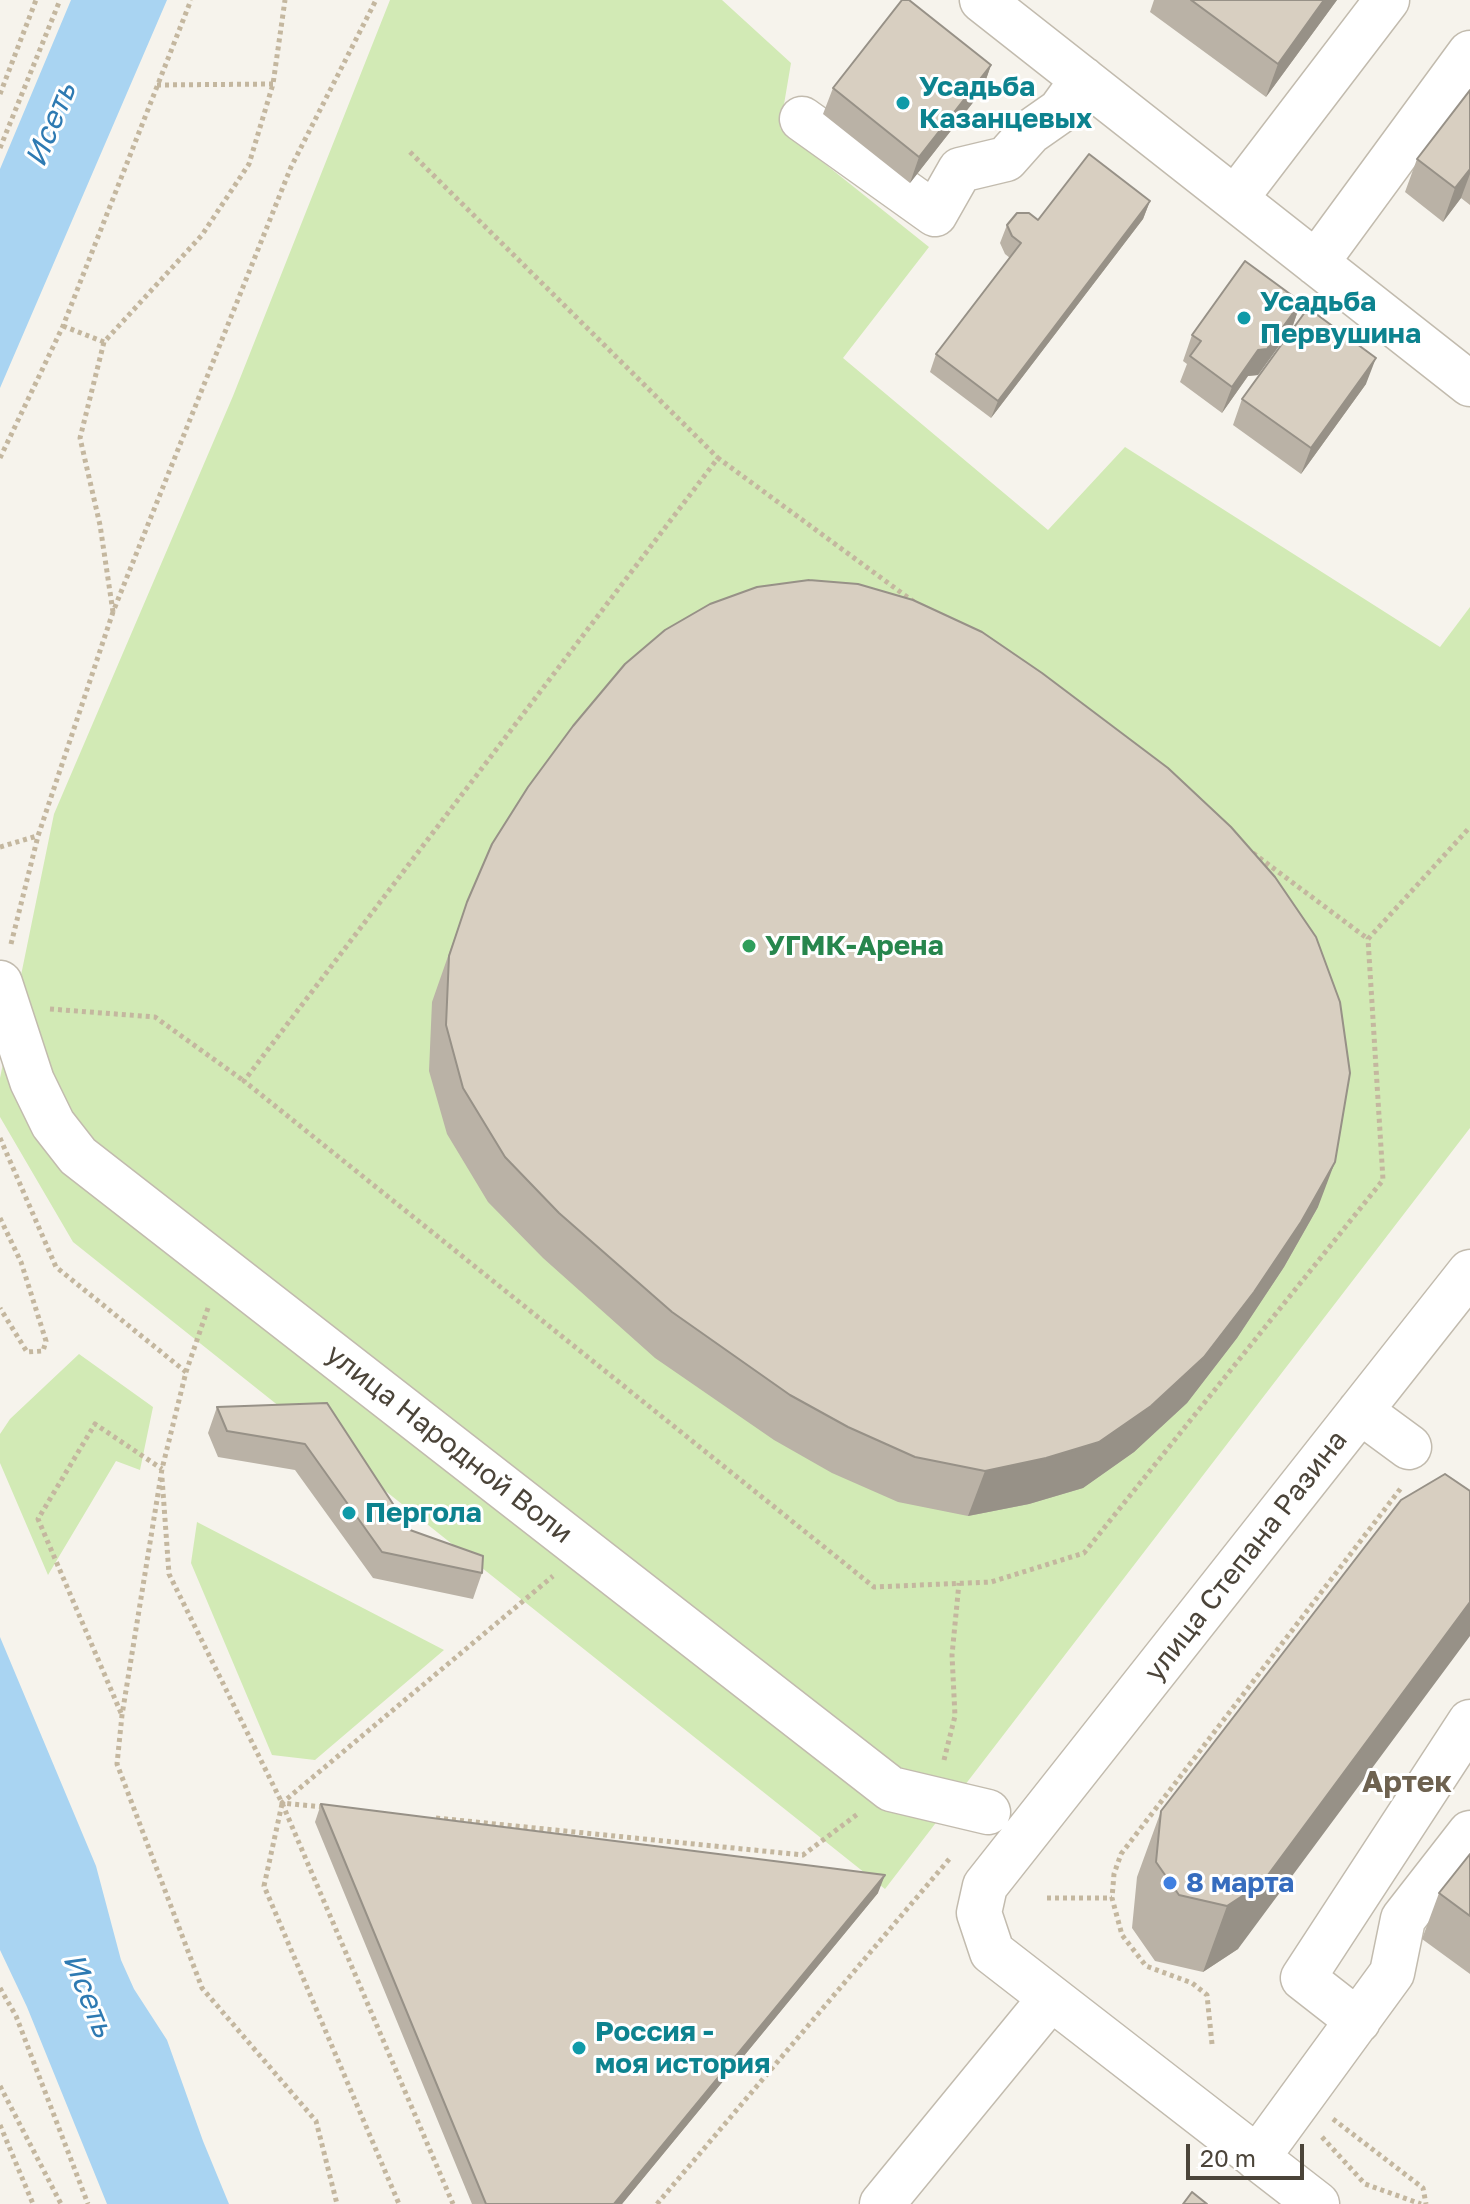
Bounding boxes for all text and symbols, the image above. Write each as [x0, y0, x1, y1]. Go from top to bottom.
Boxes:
place label: Усадьба Казанцевых [919, 70, 1092, 136]
water label: Исеть [18, 78, 84, 172]
marker: Усадьба Казанцевых [894, 94, 912, 112]
place label: Усадьба Первушина [1260, 285, 1421, 351]
marker: Усадьба Первушина [1235, 309, 1253, 327]
place label: УГМК-Арена [765, 929, 944, 963]
marker: УГМК-Арена [740, 937, 758, 955]
street label: улица Народной Воли [319, 1337, 579, 1551]
street label: улица Степана Разина [1138, 1424, 1354, 1688]
place label: Пергола [365, 1496, 482, 1530]
marker: Пергола [340, 1504, 358, 1522]
district label: Артек [1362, 1764, 1452, 1800]
place label: 8 марта [1186, 1866, 1294, 1900]
marker: 8 марта [1161, 1874, 1179, 1892]
water label: Исеть [55, 1948, 121, 2042]
place label: Россия - моя история [595, 2015, 770, 2081]
marker: Россия - моя история [570, 2039, 588, 2057]
scale bar [1190, 2128, 1308, 2178]
text: 20 m [1200, 2143, 1256, 2172]

